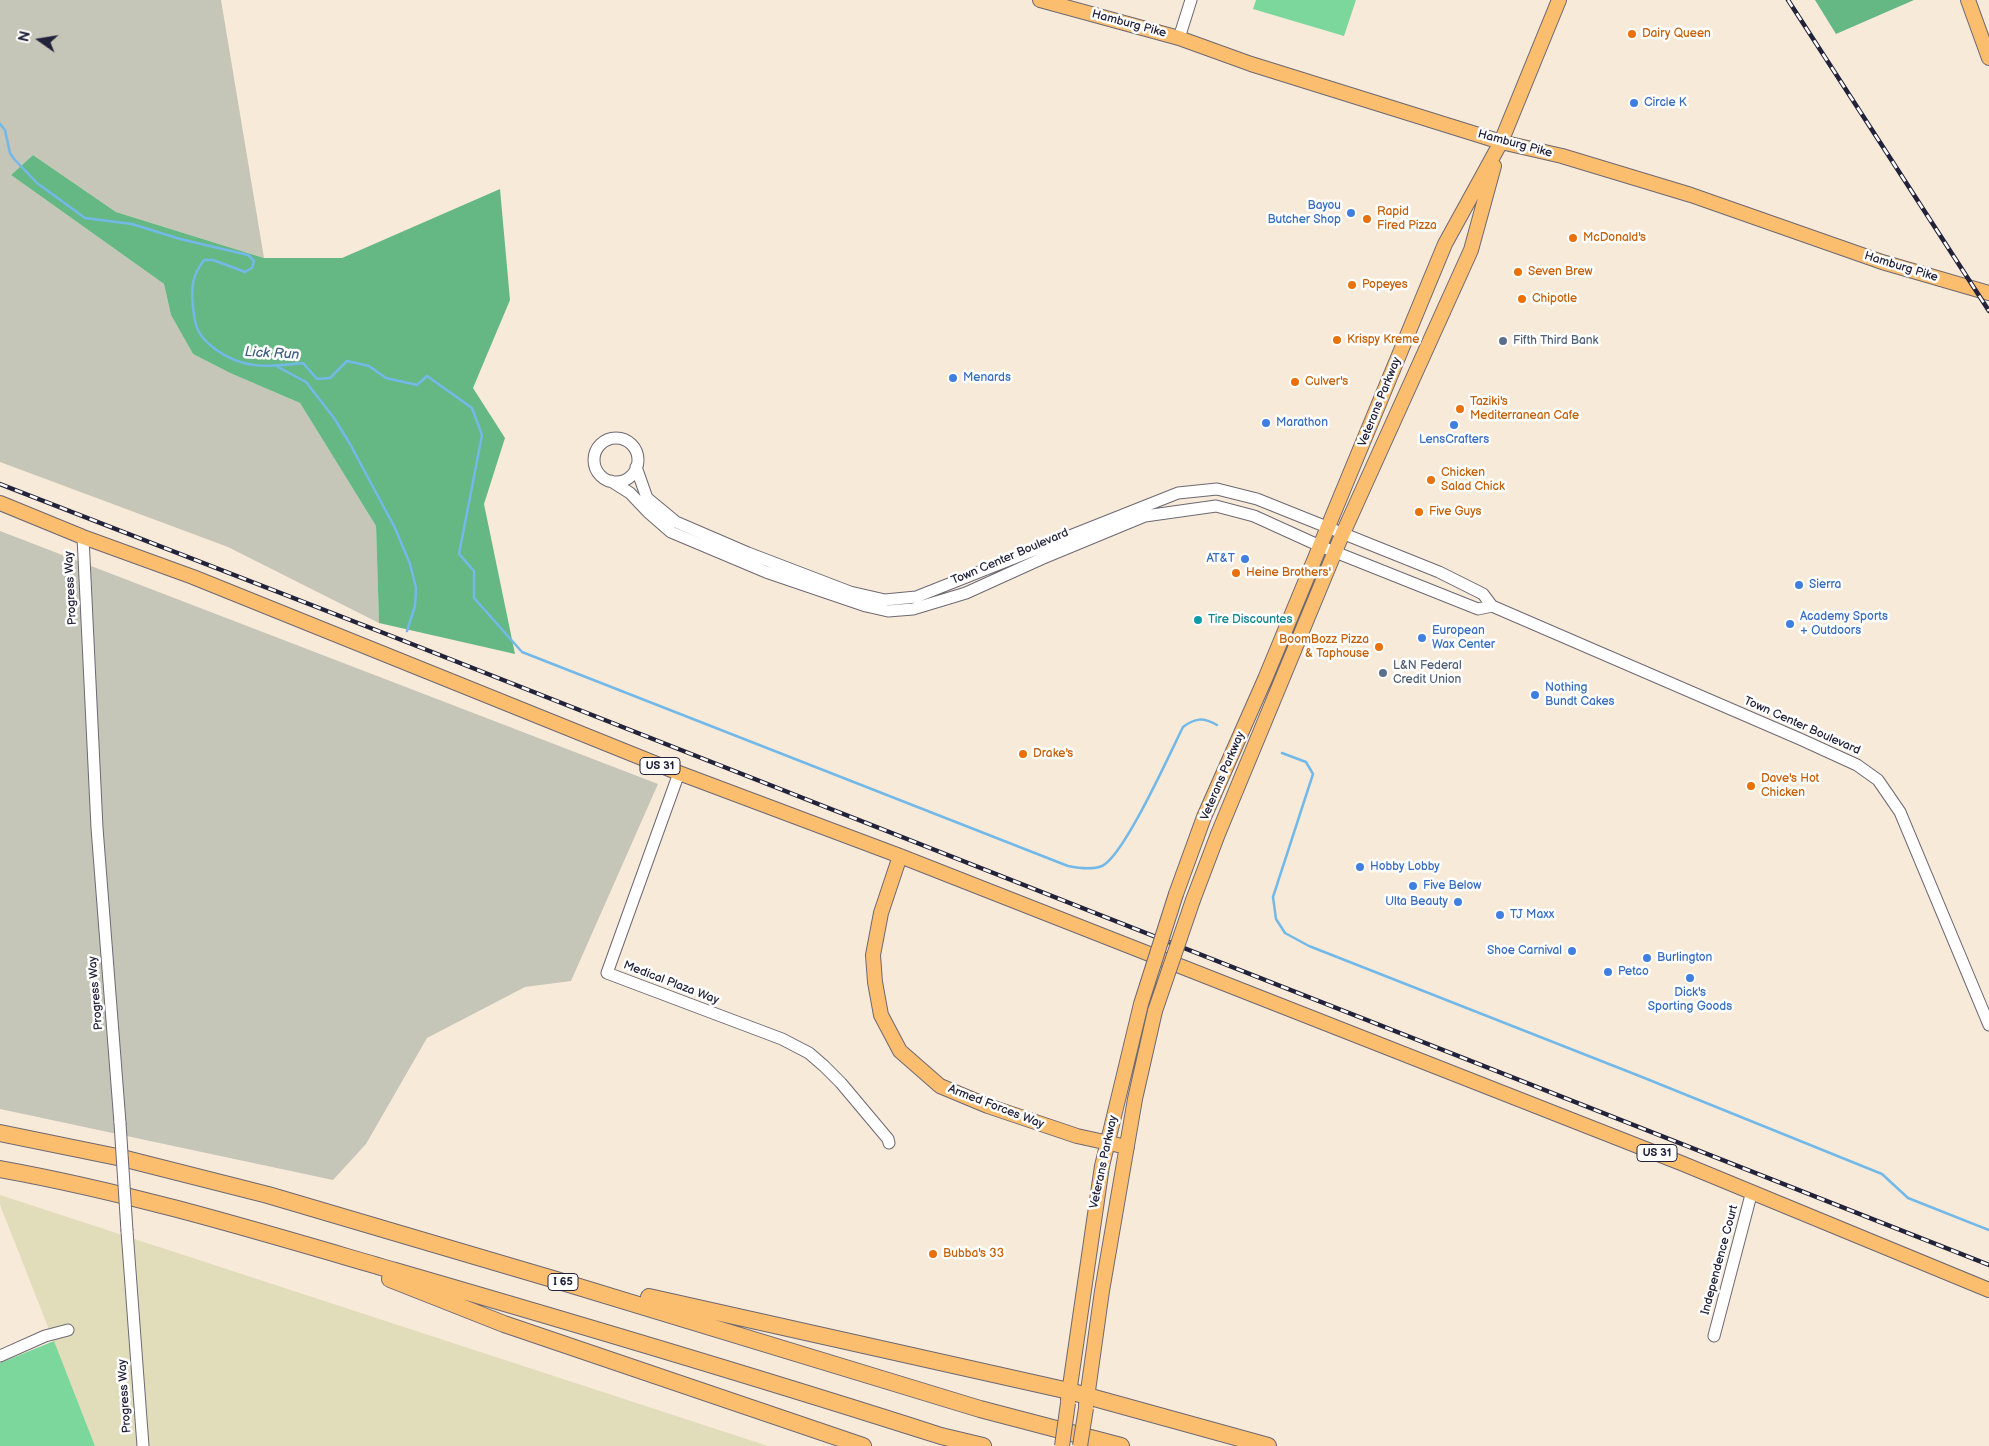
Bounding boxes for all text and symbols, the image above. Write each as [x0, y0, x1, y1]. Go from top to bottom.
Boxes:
street label: Hamburg Pike [1090, 7, 1168, 41]
north arrow [15, 15, 65, 65]
place label: Dairy Queen [1642, 27, 1711, 41]
marker: Dairy Queen [1626, 28, 1638, 40]
text: N [15, 29, 34, 44]
place label: Circle K [1644, 96, 1687, 110]
marker: Circle K [1628, 97, 1640, 109]
street label: Hamburg Pike [1476, 127, 1554, 161]
place label: Bayou Butcher Shop [1267, 199, 1341, 227]
place label: Rapid Fired Pizza [1377, 205, 1437, 233]
marker: Bayou Butcher Shop [1345, 207, 1357, 219]
marker: Rapid Fired Pizza [1361, 213, 1373, 225]
place label: McDonald's [1583, 231, 1646, 245]
marker: McDonald's [1567, 232, 1579, 244]
street label: Hamburg Pike [1862, 249, 1940, 285]
place label: Seven Brew [1528, 265, 1593, 279]
marker: Seven Brew [1512, 266, 1524, 278]
place label: Popeyes [1362, 278, 1408, 292]
marker: Popeyes [1346, 279, 1358, 291]
place label: Chipotle [1532, 292, 1577, 306]
marker: Chipotle [1516, 293, 1528, 305]
place label: Krispy Kreme [1347, 333, 1419, 347]
marker: Krispy Kreme [1331, 334, 1343, 346]
place label: Fifth Third Bank [1513, 334, 1598, 348]
marker: Fifth Third Bank [1497, 335, 1509, 347]
water label: Lick Run [244, 344, 300, 364]
street label: Veterans Parkway [1356, 355, 1404, 449]
place label: Menards [963, 371, 1011, 385]
marker: Menards [947, 372, 959, 384]
place label: Culver's [1305, 375, 1348, 389]
marker: Culver's [1289, 376, 1301, 388]
place label: Taziki's Mediterranean Cafe [1470, 395, 1579, 423]
marker: Taziki's Mediterranean Cafe [1454, 403, 1466, 415]
place label: Marathon [1276, 416, 1328, 430]
marker: Marathon [1260, 417, 1272, 429]
marker: LensCrafters [1448, 419, 1460, 431]
place label: LensCrafters [1419, 433, 1489, 447]
place label: Chicken Salad Chick [1441, 466, 1505, 494]
marker: Chicken Salad Chick [1425, 474, 1437, 486]
place label: Five Guys [1429, 505, 1481, 519]
marker: Five Guys [1413, 506, 1425, 518]
street label: Town Center Boulevard [949, 526, 1071, 588]
street label: Progress Way [62, 551, 80, 625]
place label: AT&T [1207, 552, 1235, 566]
marker: AT&T [1239, 553, 1251, 565]
place label: Heine Brothers' [1246, 566, 1331, 580]
marker: Heine Brothers' [1230, 567, 1242, 579]
place label: Sierra [1809, 578, 1841, 592]
marker: Sierra [1793, 579, 1805, 591]
place label: Academy Sports + Outdoors [1800, 610, 1888, 638]
place label: Tire Discountes [1208, 613, 1292, 627]
marker: Tire Discountes [1192, 614, 1204, 626]
marker: Academy Sports + Outdoors [1784, 618, 1796, 630]
place label: European Wax Center [1432, 624, 1495, 652]
marker: European Wax Center [1416, 632, 1428, 644]
place label: BoomBozz Pizza & Taphouse [1279, 633, 1369, 661]
marker: BoomBozz Pizza & Taphouse [1373, 641, 1385, 653]
place label: L&N Federal Credit Union [1393, 659, 1462, 687]
marker: L&N Federal Credit Union [1377, 667, 1389, 679]
place label: Nothing Bundt Cakes [1545, 681, 1615, 709]
marker: Nothing Bundt Cakes [1529, 689, 1541, 701]
street label: Town Center Boulevard [1742, 694, 1862, 758]
street label: Veterans Parkway [1198, 729, 1248, 823]
place label: Drake's [1033, 747, 1073, 761]
marker: Drake's [1017, 748, 1029, 760]
road number: US 31 [640, 758, 680, 774]
place label: Dave's Hot Chicken [1761, 772, 1819, 800]
marker: Dave's Hot Chicken [1745, 780, 1757, 792]
place label: Hobby Lobby [1370, 860, 1440, 874]
marker: Hobby Lobby [1354, 861, 1366, 873]
place label: Five Below [1423, 879, 1481, 893]
marker: Five Below [1407, 880, 1419, 892]
place label: Ulta Beauty [1385, 895, 1448, 909]
marker: Ulta Beauty [1452, 896, 1464, 908]
place label: TJ Maxx [1510, 908, 1554, 922]
marker: TJ Maxx [1494, 909, 1506, 921]
place label: Shoe Carnival [1487, 944, 1562, 958]
marker: Shoe Carnival [1566, 945, 1578, 957]
place label: Burlington [1657, 951, 1712, 965]
marker: Burlington [1641, 952, 1653, 964]
street label: Progress Way [86, 955, 106, 1031]
street label: Medical Plaza Way [621, 958, 721, 1008]
place label: Petco [1618, 965, 1649, 979]
marker: Petco [1602, 966, 1614, 978]
marker: Dick's Sporting Goods [1684, 972, 1696, 984]
place label: Dick's Sporting Goods [1648, 986, 1732, 1014]
street label: Armed Forces Way [946, 1082, 1046, 1132]
street label: Veterans Parkway [1087, 1114, 1121, 1210]
road number: US 31 [1637, 1144, 1677, 1162]
street label: Independence Court [1698, 1204, 1742, 1316]
place label: Bubba's 33 [943, 1247, 1004, 1261]
marker: Bubba's 33 [927, 1248, 939, 1260]
road number: I 65 [548, 1274, 578, 1290]
street label: Progress Way [115, 1358, 135, 1434]

